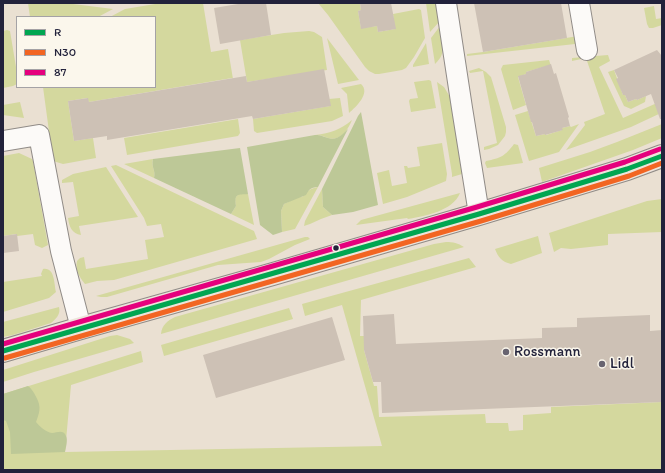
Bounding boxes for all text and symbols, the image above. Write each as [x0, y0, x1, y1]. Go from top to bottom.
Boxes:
legend [16, 16, 156, 88]
text: R [54, 25, 61, 39]
text: N30 [54, 45, 76, 59]
text: 87 [54, 65, 67, 79]
unlabelled marker [331, 243, 341, 253]
place label: Rossmann [514, 343, 580, 361]
marker: Rossmann [501, 347, 511, 357]
place label: Lidl [610, 355, 634, 373]
marker: Lidl [597, 359, 607, 369]

